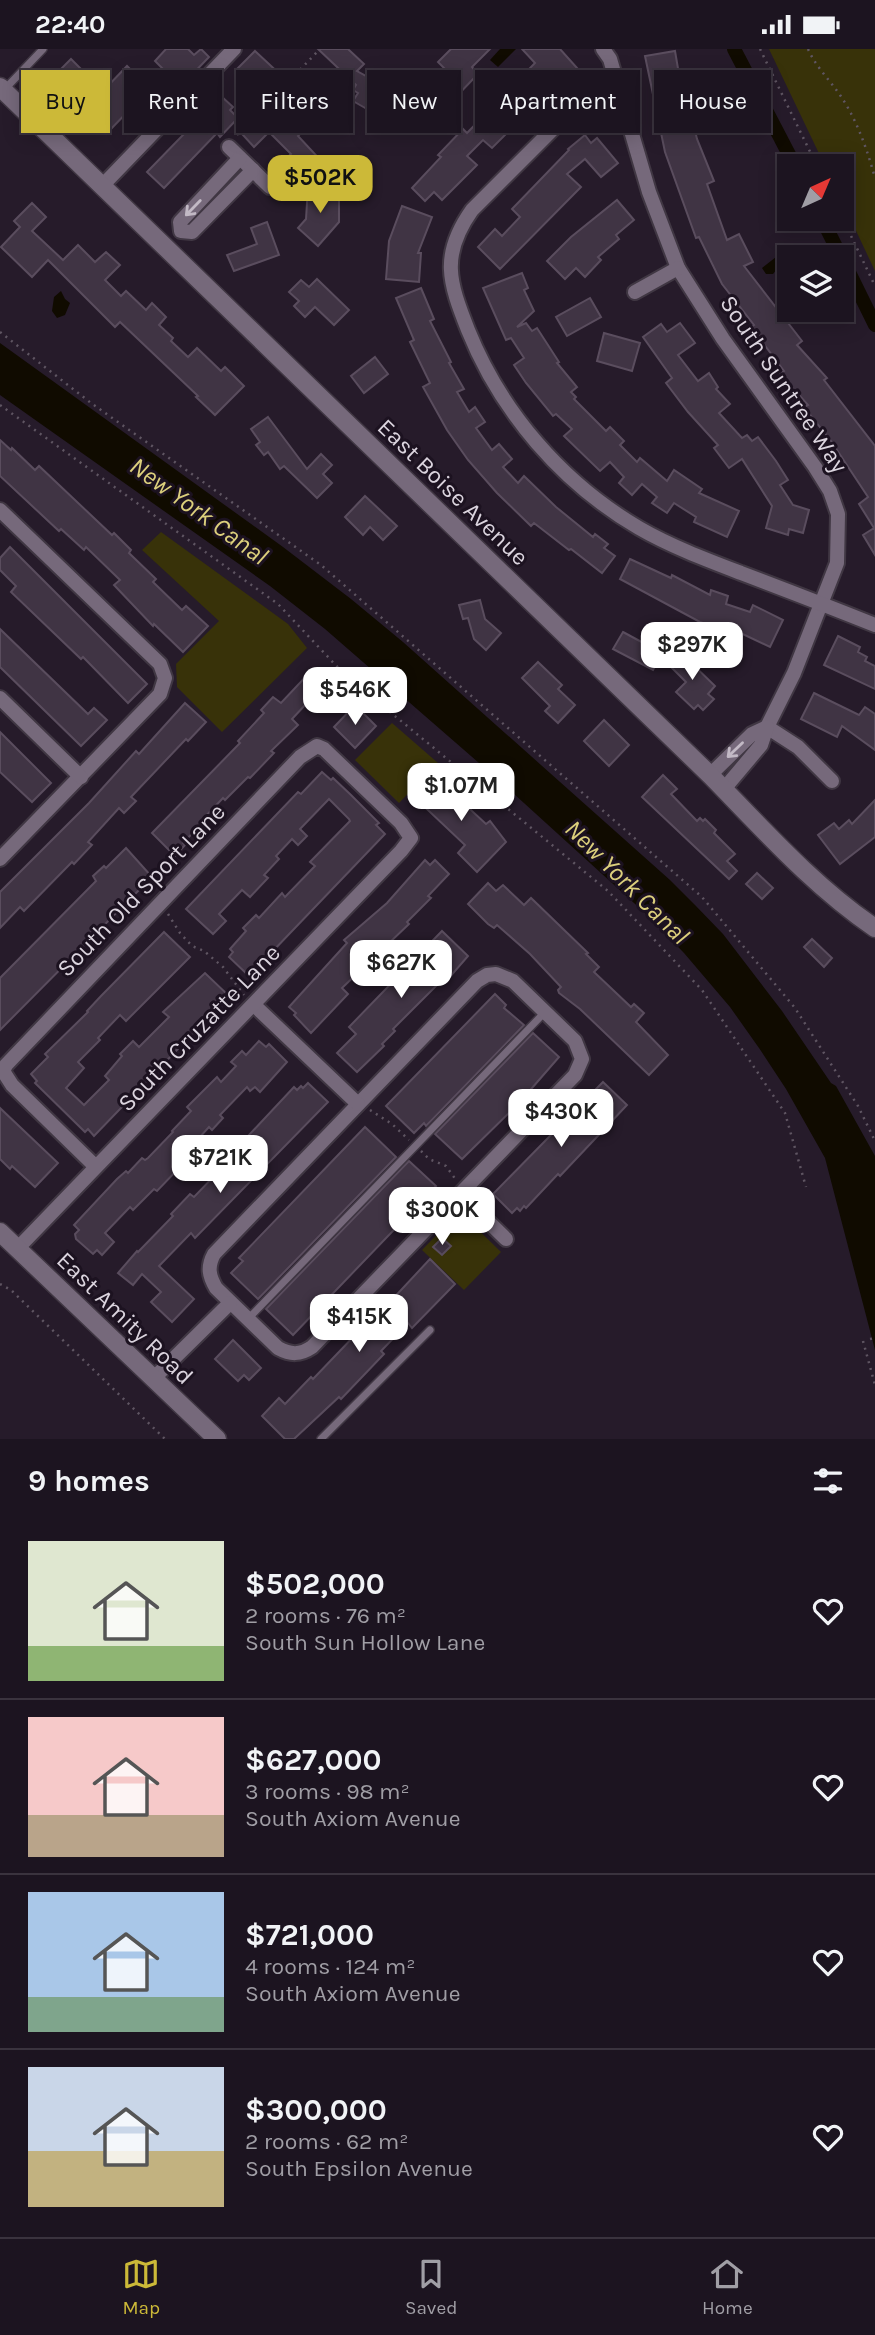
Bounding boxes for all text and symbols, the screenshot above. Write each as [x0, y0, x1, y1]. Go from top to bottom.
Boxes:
text: 22:40 [35, 9, 105, 40]
chip: Buy [21, 70, 110, 133]
chip: Rent [124, 70, 222, 133]
chip: Filters [236, 70, 353, 133]
chip: New [367, 70, 461, 133]
chip: Apartment [475, 70, 640, 133]
chip: House [654, 70, 771, 133]
north arrow [777, 154, 854, 231]
map controls [777, 154, 854, 322]
pin: $502K [271, 155, 369, 215]
text: $502K [284, 164, 356, 191]
one-way arrow [185, 199, 202, 216]
button: layers [777, 245, 854, 322]
street label: South Suntree Way [714, 290, 854, 478]
street label: East Boise Avenue [372, 413, 534, 571]
water label: New York Canal [124, 450, 274, 572]
pin: $297K [643, 623, 741, 682]
text: $297K [657, 631, 727, 658]
pin: $546K [306, 667, 404, 727]
text: $546K [319, 676, 391, 703]
one-way arrow [727, 742, 744, 759]
pin: $1.07M [404, 763, 518, 823]
text: $1.07M [423, 772, 499, 799]
street label: South Old Sport Lane [51, 798, 231, 982]
water label: New York Canal [558, 813, 696, 951]
street label: South Cruzatte Lane [112, 939, 286, 1117]
pin: $627K [352, 941, 450, 1000]
text: $627K [366, 949, 436, 976]
pin: $430K [512, 1089, 610, 1149]
text: $430K [524, 1098, 598, 1125]
pin: $721K [171, 1135, 269, 1195]
text: $721K [188, 1144, 252, 1171]
pin: $300K [393, 1187, 491, 1247]
text: $300K [405, 1196, 479, 1223]
street label: East Amity Road [51, 1246, 199, 1390]
pin: $415K [310, 1295, 408, 1354]
text: $415K [326, 1303, 392, 1330]
icon: filters [809, 1462, 847, 1500]
text: 9 homes [28, 1463, 150, 1499]
text: $502,000 [245, 1566, 385, 1602]
icon: home [84, 1569, 168, 1653]
icon: heart [809, 1592, 847, 1630]
text: 2 rooms · 76 m² [245, 1602, 406, 1629]
text: South Sun Hollow Lane [245, 1629, 485, 1656]
text: $627,000 [245, 1742, 381, 1778]
icon: home [84, 1745, 168, 1829]
icon: heart [809, 1768, 847, 1806]
text: 3 rooms · 98 m² [245, 1778, 410, 1805]
text: South Axiom Avenue [245, 1805, 460, 1832]
text: $721,000 [245, 1917, 374, 1953]
icon: home [84, 1920, 168, 2004]
icon: heart [809, 1943, 847, 1981]
text: 4 rooms · 124 m² [245, 1953, 415, 1980]
text: South Axiom Avenue [245, 1980, 460, 2007]
text: $300,000 [245, 2092, 387, 2128]
icon: home [84, 2095, 168, 2179]
icon: heart [809, 2118, 847, 2156]
text: 2 rooms · 62 m² [245, 2128, 409, 2155]
text: South Epsilon Avenue [245, 2155, 473, 2182]
tab: Map [122, 2255, 160, 2319]
tab: Saved [405, 2255, 457, 2319]
tab: Home [702, 2255, 753, 2319]

